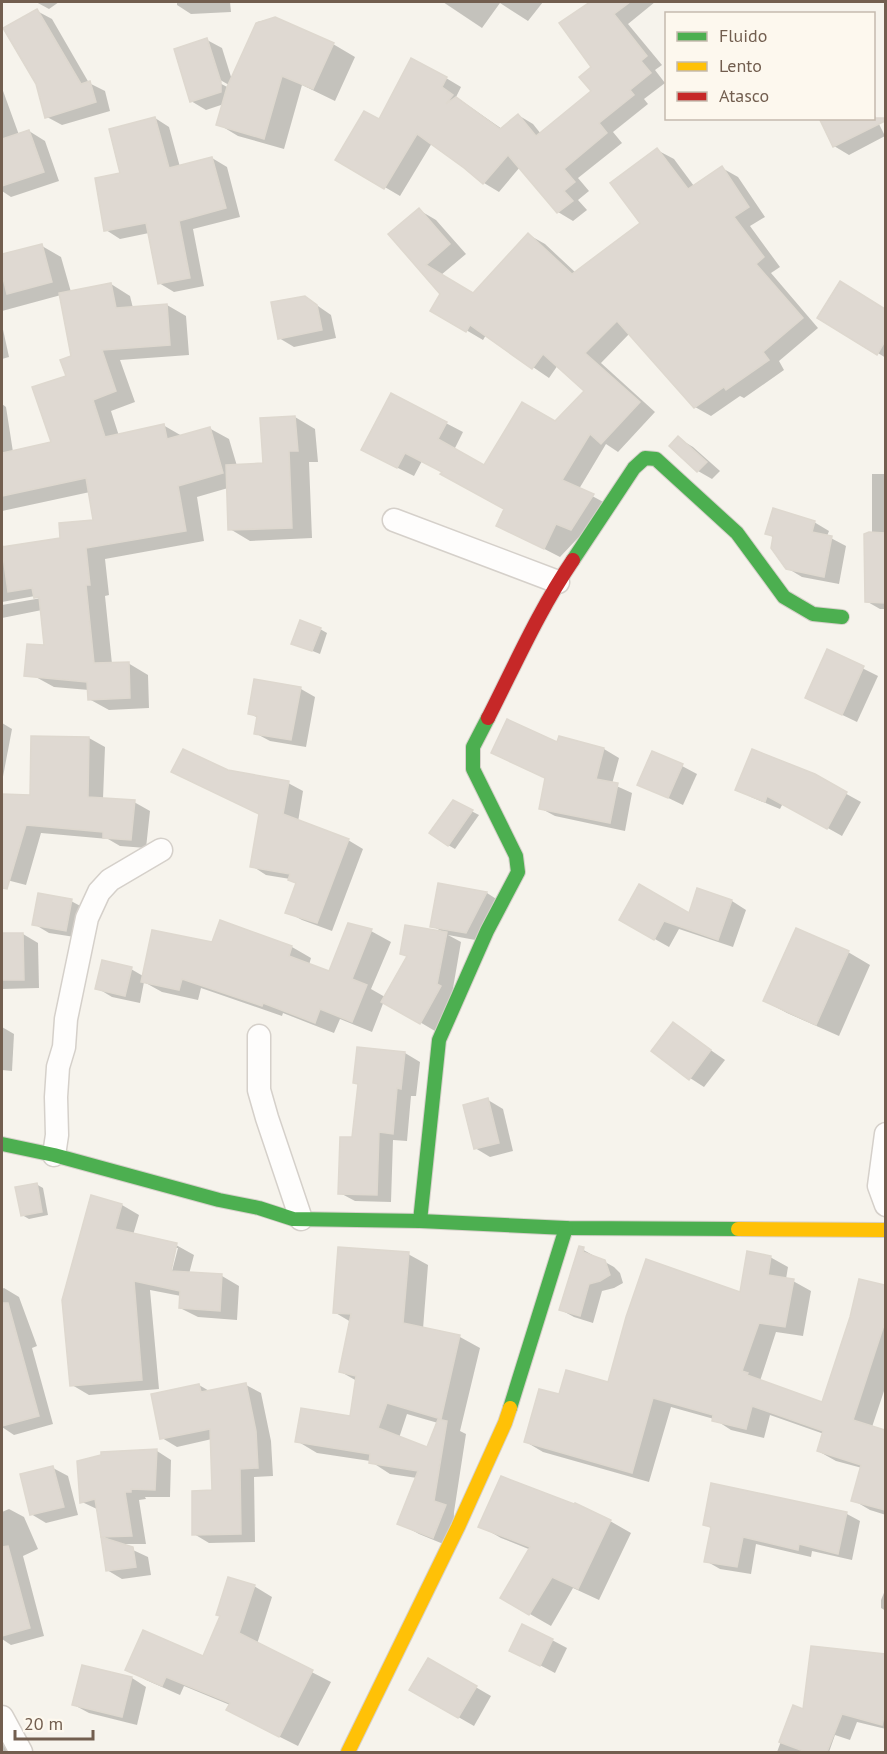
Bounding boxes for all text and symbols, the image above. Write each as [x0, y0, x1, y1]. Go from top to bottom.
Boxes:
legend [665, 12, 875, 120]
text: Fluido [719, 24, 767, 47]
text: Lento [719, 54, 762, 77]
text: Atasco [719, 84, 769, 107]
scale bar [15, 1703, 93, 1741]
text: 20 m [24, 1712, 63, 1735]

